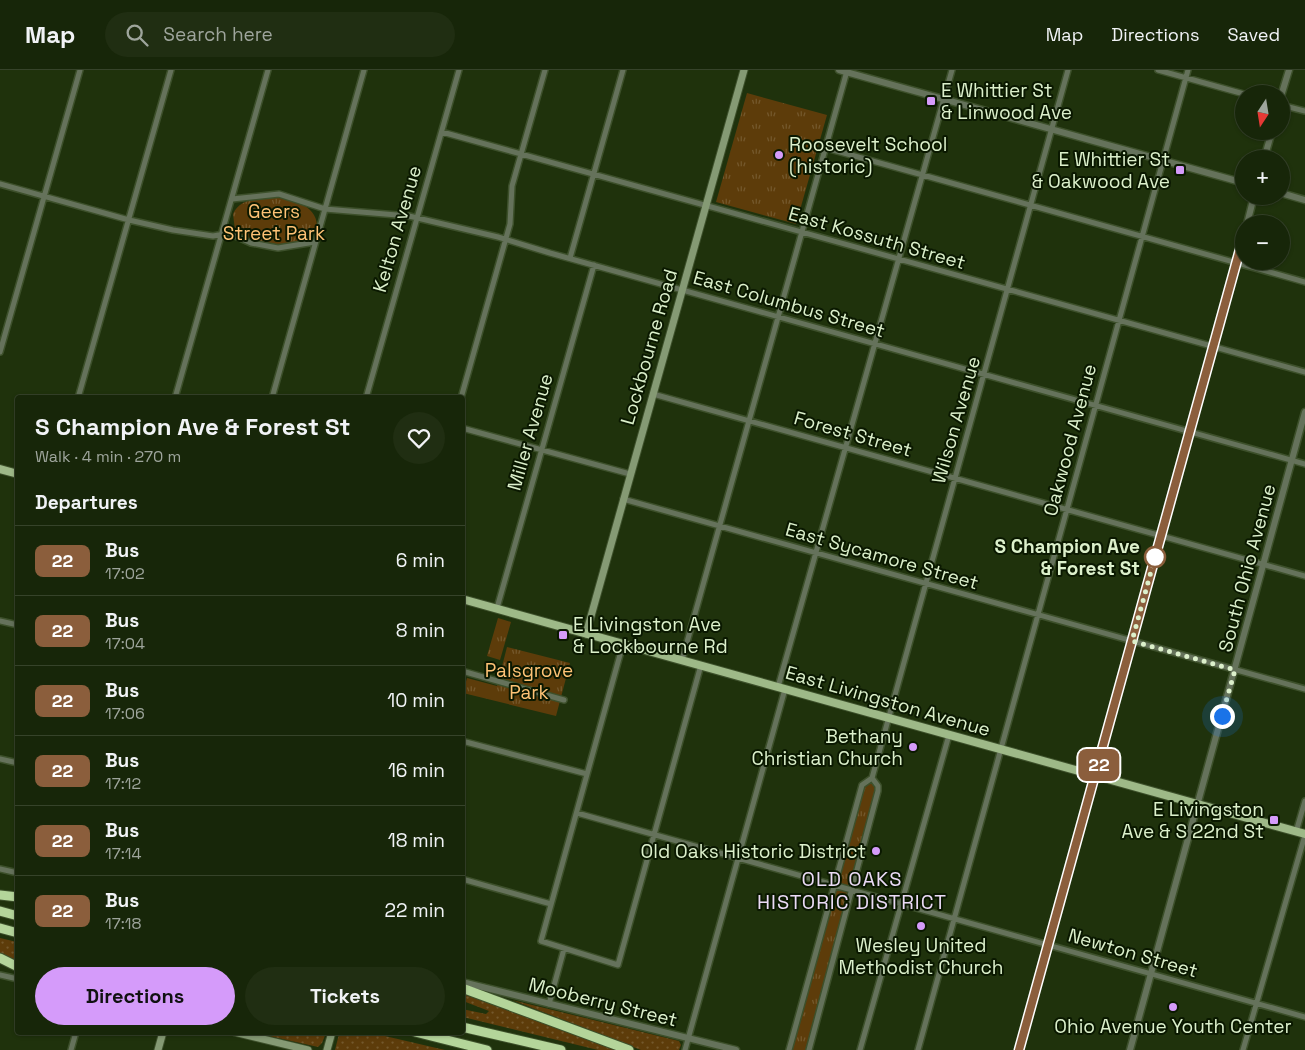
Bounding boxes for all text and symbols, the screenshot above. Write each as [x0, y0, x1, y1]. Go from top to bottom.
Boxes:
search box [105, 12, 455, 57]
text: Map [25, 19, 75, 50]
icon: search [123, 21, 151, 49]
text: Search here [163, 22, 273, 47]
text: Map [1046, 23, 1083, 46]
text: Directions [1111, 23, 1200, 46]
text: Saved [1228, 23, 1280, 46]
place label: E Whittier St & Linwood Ave [941, 78, 1072, 125]
north arrow [1235, 85, 1290, 140]
map controls [1235, 85, 1290, 270]
marker: E Whittier St & Linwood Ave [925, 95, 937, 107]
place label: Roosevelt School (historic) [789, 132, 948, 179]
place label: E Whittier St & Oakwood Ave [1032, 147, 1170, 194]
marker: Roosevelt School (historic) [773, 149, 785, 161]
button: + [1235, 150, 1290, 205]
street label: Kelton Avenue [367, 163, 427, 295]
marker: E Whittier St & Oakwood Ave [1174, 164, 1186, 176]
park label: Geers Street Park [223, 199, 325, 246]
street label: East Kossuth Street [786, 201, 968, 275]
button: − [1235, 215, 1290, 270]
street label: East Columbus Street [690, 265, 888, 343]
street label: Lockbourne Road [615, 266, 683, 428]
street label: Wilson Avenue [926, 354, 986, 486]
street label: Oakwood Avenue [1038, 361, 1102, 519]
street label: Miller Avenue [501, 371, 559, 493]
street label: Forest Street [791, 405, 915, 463]
text: S Champion Ave & Forest St [35, 411, 350, 442]
button: heart [393, 412, 445, 464]
text: Walk · 4 min · 270 m [35, 446, 181, 467]
street label: South Ohio Avenue [1213, 481, 1281, 655]
text: Departures [35, 490, 138, 515]
street label: East Sycamore Street [783, 516, 981, 596]
place label: S Champion Ave & Forest St [994, 534, 1140, 581]
text: Bus [105, 538, 139, 563]
marker: S Champion Ave & Forest St [1144, 546, 1166, 568]
text: 6 min [396, 548, 445, 573]
text: 22 [52, 549, 73, 572]
text: 17:02 [105, 563, 145, 584]
text: Bus [105, 608, 139, 633]
place label: E Livingston Ave & Lockbourne Rd [573, 612, 728, 659]
text: 8 min [396, 618, 445, 643]
text: 22 [52, 619, 73, 642]
marker: E Livingston Ave & Lockbourne Rd [557, 629, 569, 641]
text: 17:04 [105, 633, 145, 654]
park label: Palsgrove Park [485, 658, 573, 705]
street label: East Livingston Avenue [783, 660, 993, 742]
text: Bus [105, 678, 139, 703]
text: 10 min [387, 688, 445, 713]
text: 22 [52, 689, 73, 712]
text: 17:06 [105, 703, 145, 724]
your location [1210, 704, 1235, 729]
place label: Bethany Christian Church [752, 724, 903, 771]
marker: Bethany Christian Church [907, 741, 919, 753]
text: Bus [105, 748, 139, 773]
line badge: 22 [1076, 749, 1122, 781]
text: 22 [1088, 753, 1110, 776]
text: 16 min [388, 758, 445, 783]
text: 22 [52, 759, 73, 782]
text: 17:12 [105, 773, 141, 794]
place label: E Livingston Ave & S 22nd St [1121, 797, 1264, 844]
marker: E Livingston Ave & S 22nd St [1268, 814, 1280, 826]
text: Bus [105, 818, 139, 843]
text: 18 min [388, 828, 445, 853]
text: 22 [52, 829, 73, 852]
place label: Old Oaks Historic District [641, 839, 866, 864]
text: 17:14 [105, 843, 141, 864]
marker: Old Oaks Historic District [870, 845, 882, 857]
district label: OLD OAKS HISTORIC DISTRICT [757, 866, 947, 915]
text: Bus [105, 888, 139, 913]
text: 22 min [385, 898, 445, 923]
text: 22 [52, 899, 73, 922]
text: 17:18 [105, 913, 141, 934]
marker: Wesley United Methodist Church [915, 920, 927, 932]
street label: Newton Street [1065, 923, 1201, 983]
place label: Wesley United Methodist Church [839, 933, 1003, 980]
button: Directions [35, 967, 235, 1025]
button: Tickets [245, 967, 445, 1025]
street label: Mooberry Street [526, 971, 680, 1033]
marker: Ohio Avenue Youth Center [1167, 1001, 1179, 1013]
place label: Ohio Avenue Youth Center [1054, 1014, 1292, 1039]

